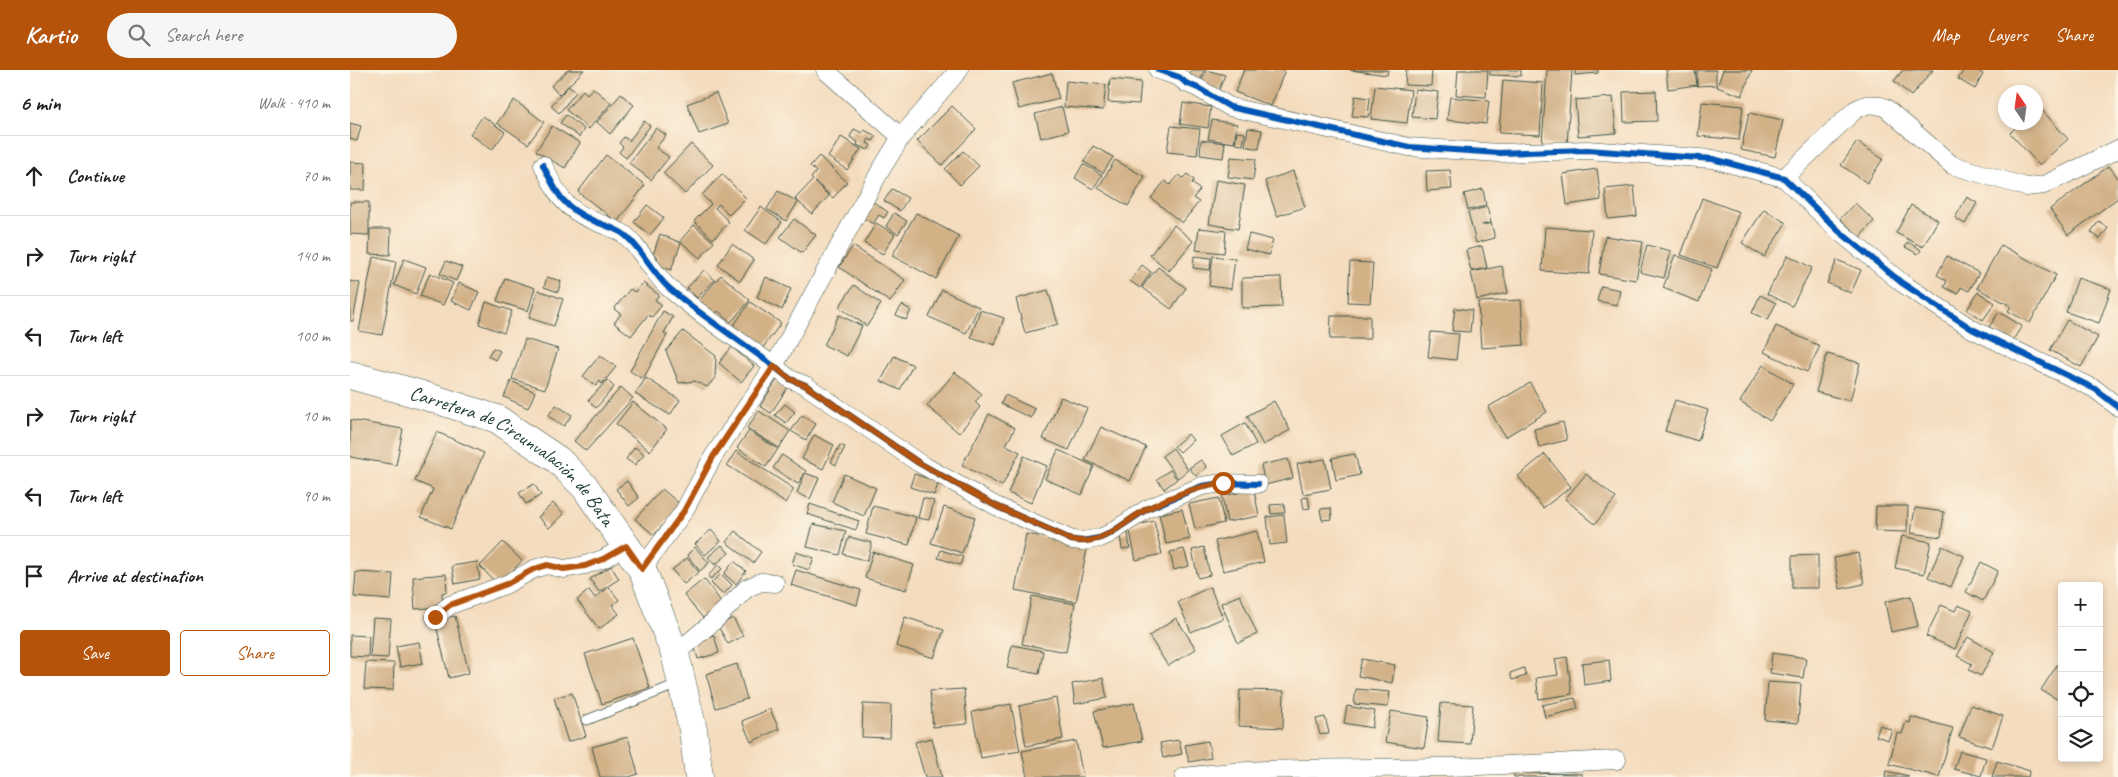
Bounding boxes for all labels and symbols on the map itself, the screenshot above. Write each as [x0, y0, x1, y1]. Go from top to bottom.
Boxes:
north arrow [1998, 85, 2043, 130]
street label: Carretera de Circunvalación de Bata [407, 380, 621, 532]
route start [1212, 472, 1235, 495]
route end [424, 606, 447, 629]

